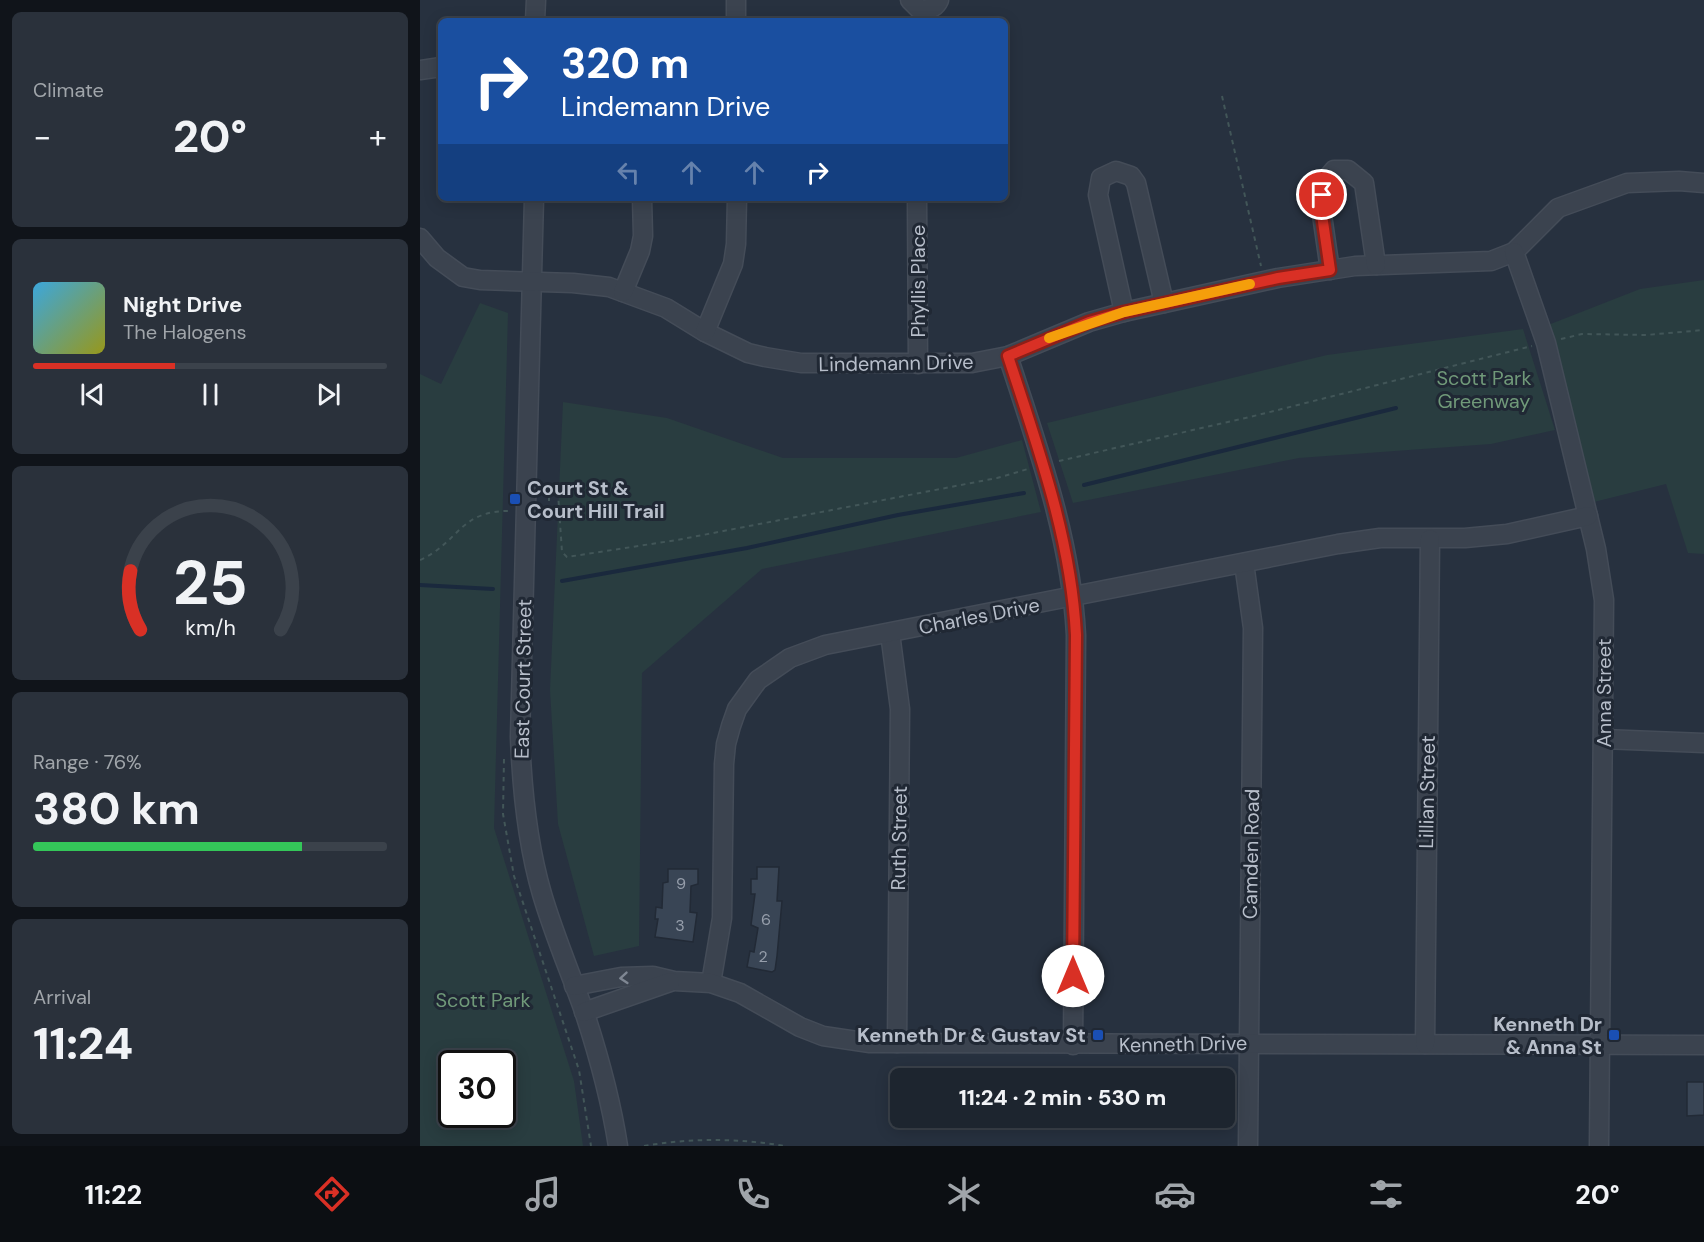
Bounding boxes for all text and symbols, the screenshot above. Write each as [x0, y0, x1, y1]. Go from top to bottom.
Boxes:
text: 320 m [561, 36, 689, 91]
icon: right [462, 42, 540, 120]
text: Climate [33, 77, 104, 103]
text: Lindemann Drive [561, 89, 770, 124]
text: 20° [173, 107, 247, 166]
text: − [33, 115, 51, 158]
text: + [369, 115, 387, 158]
icon: left [612, 156, 645, 189]
icon: ahead [675, 156, 708, 189]
icon: ahead [738, 156, 771, 189]
icon: right [801, 156, 834, 189]
pin [1296, 169, 1347, 220]
icon: arrive [1305, 178, 1338, 211]
street label: Phyllis Place [905, 225, 931, 337]
text: Night Drive [123, 290, 242, 319]
text: The Halogens [123, 319, 246, 345]
street label: Lindemann Drive [818, 349, 974, 377]
park label: Scott Park Greenway [1437, 365, 1532, 414]
icon: previous [76, 378, 109, 411]
icon: pause [194, 378, 227, 411]
icon: next [312, 378, 345, 411]
place label: Court St & Court Hill Trail [527, 475, 665, 524]
marker: Court St & Court Hill Trail [508, 492, 522, 506]
text: 25 [173, 542, 247, 623]
street label: Charles Drive [916, 592, 1042, 640]
street label: East Court Street [509, 599, 537, 759]
text: km/h [185, 614, 235, 642]
street label: Anna Street [1591, 638, 1617, 748]
street label: Lillian Street [1413, 735, 1441, 849]
text: Range · 76% [33, 749, 142, 775]
text: 380 km [33, 779, 200, 838]
street label: Ruth Street [885, 785, 913, 891]
street label: Camden Road [1237, 789, 1265, 919]
house number: 9 [676, 873, 686, 894]
house number: 6 [761, 909, 771, 930]
house number: 3 [675, 915, 685, 936]
position arrow [1041, 944, 1105, 1008]
house number: 2 [758, 946, 768, 967]
one-way arrow [620, 971, 629, 984]
text: Arrival [33, 984, 91, 1010]
park label: Scott Park [436, 987, 531, 1013]
place label: Kenneth Dr & Anna St [1493, 1011, 1602, 1060]
text: 11:24 [33, 1014, 133, 1073]
place label: Kenneth Dr & Gustav St [857, 1022, 1086, 1048]
marker: Kenneth Dr & Gustav St [1091, 1028, 1105, 1042]
marker: Kenneth Dr & Anna St [1607, 1028, 1621, 1042]
street label: Kenneth Drive [1119, 1030, 1247, 1058]
speed limit sign: 30 [438, 1050, 516, 1128]
text: 11:24 · 2 min · 530 m [959, 1083, 1166, 1112]
icon: directions [311, 1173, 353, 1215]
icon: music [522, 1173, 564, 1215]
icon: phone [732, 1173, 774, 1215]
icon: climate [943, 1173, 985, 1215]
icon: car [1154, 1173, 1196, 1215]
icon: filters [1365, 1173, 1407, 1215]
text: 11:22 [84, 1177, 142, 1212]
text: 20° [1575, 1177, 1620, 1212]

